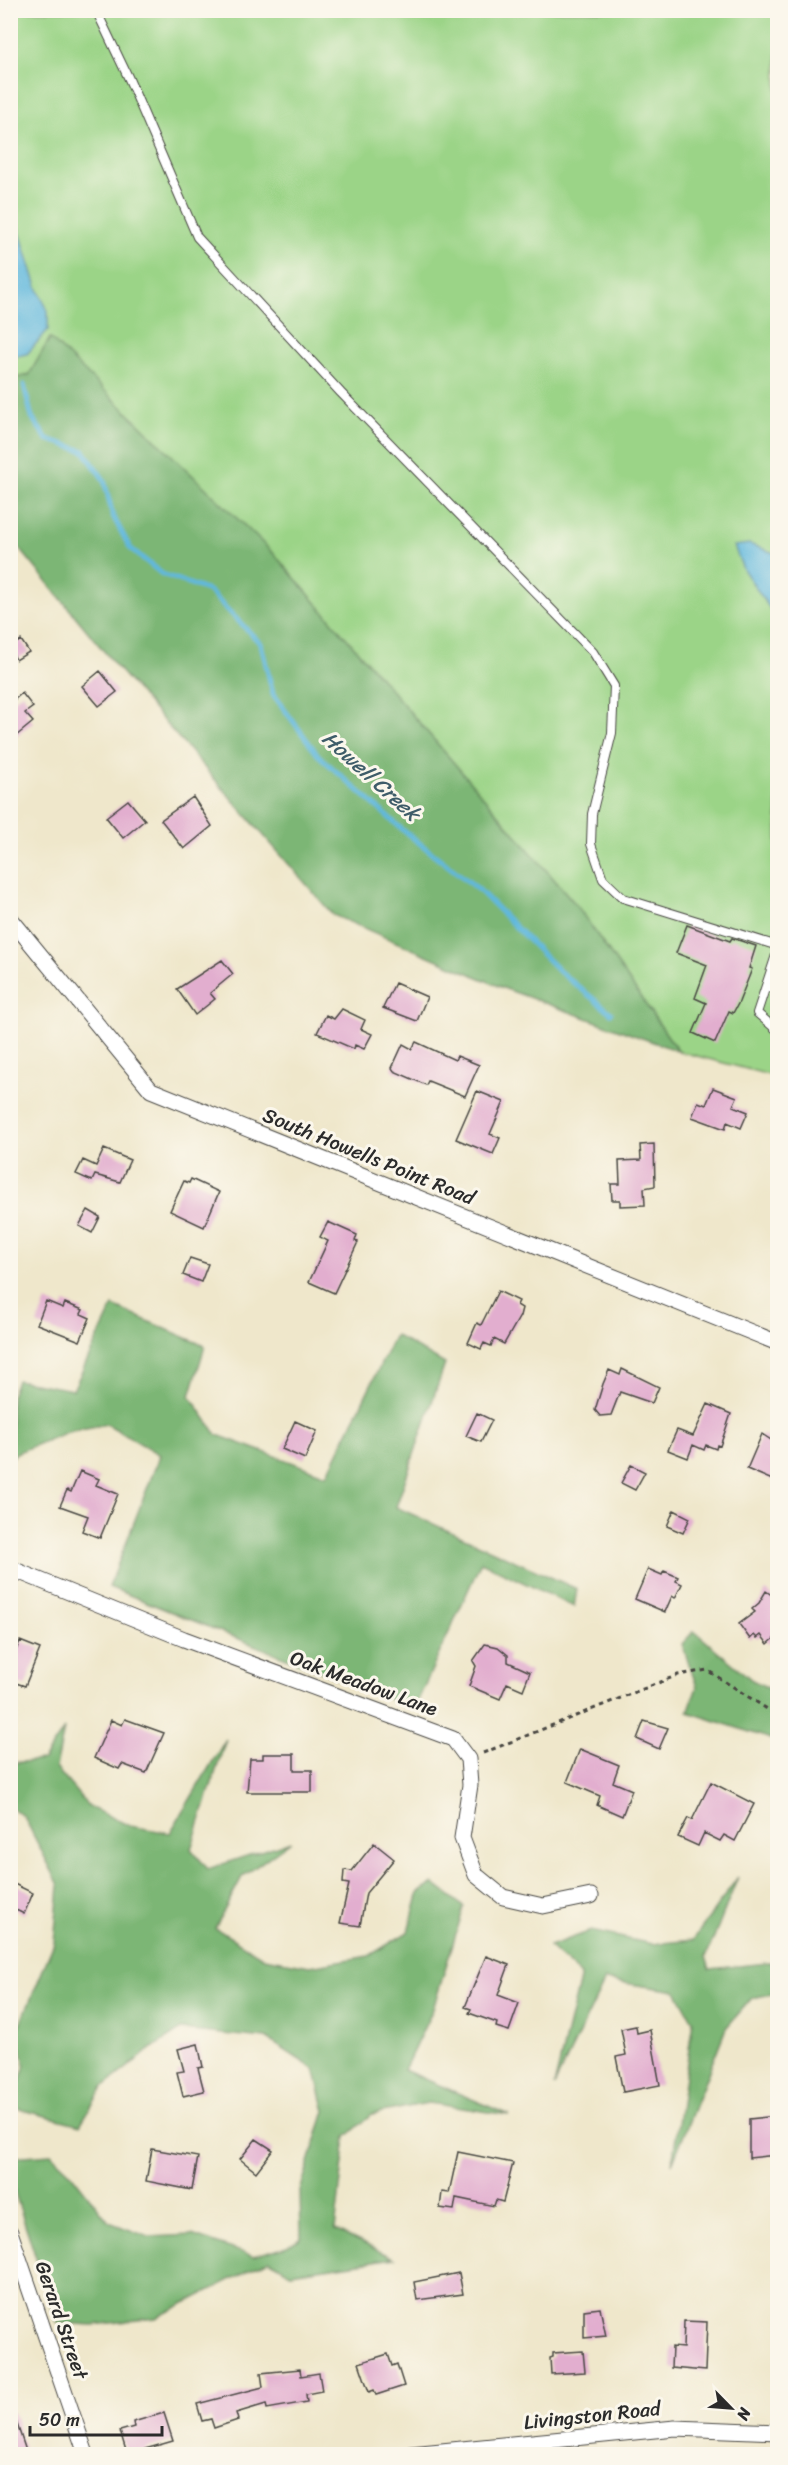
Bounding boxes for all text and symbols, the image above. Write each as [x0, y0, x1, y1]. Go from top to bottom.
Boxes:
water label: Howell Creek [313, 721, 431, 833]
street label: South Howells Point Road [257, 1098, 482, 1216]
street label: Oak Meadow Lane [285, 1641, 443, 1727]
street label: Gerard Street [25, 2256, 98, 2385]
north arrow [701, 2378, 761, 2438]
street label: Livingston Road [522, 2391, 664, 2440]
scale bar [30, 2399, 162, 2437]
text: N [728, 2402, 760, 2426]
text: 50 m [39, 2404, 80, 2436]

